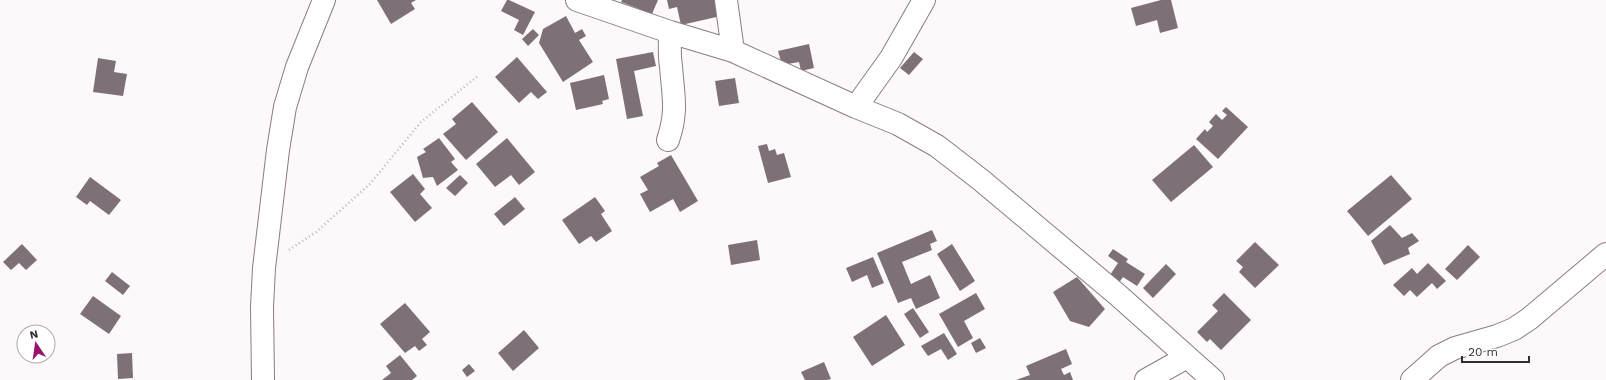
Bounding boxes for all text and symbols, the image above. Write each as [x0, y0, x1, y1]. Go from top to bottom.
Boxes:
north arrow [16, 324, 56, 364]
text: N [28, 327, 39, 342]
scale bar [1462, 338, 1529, 364]
text: 20 m [1468, 345, 1498, 359]

